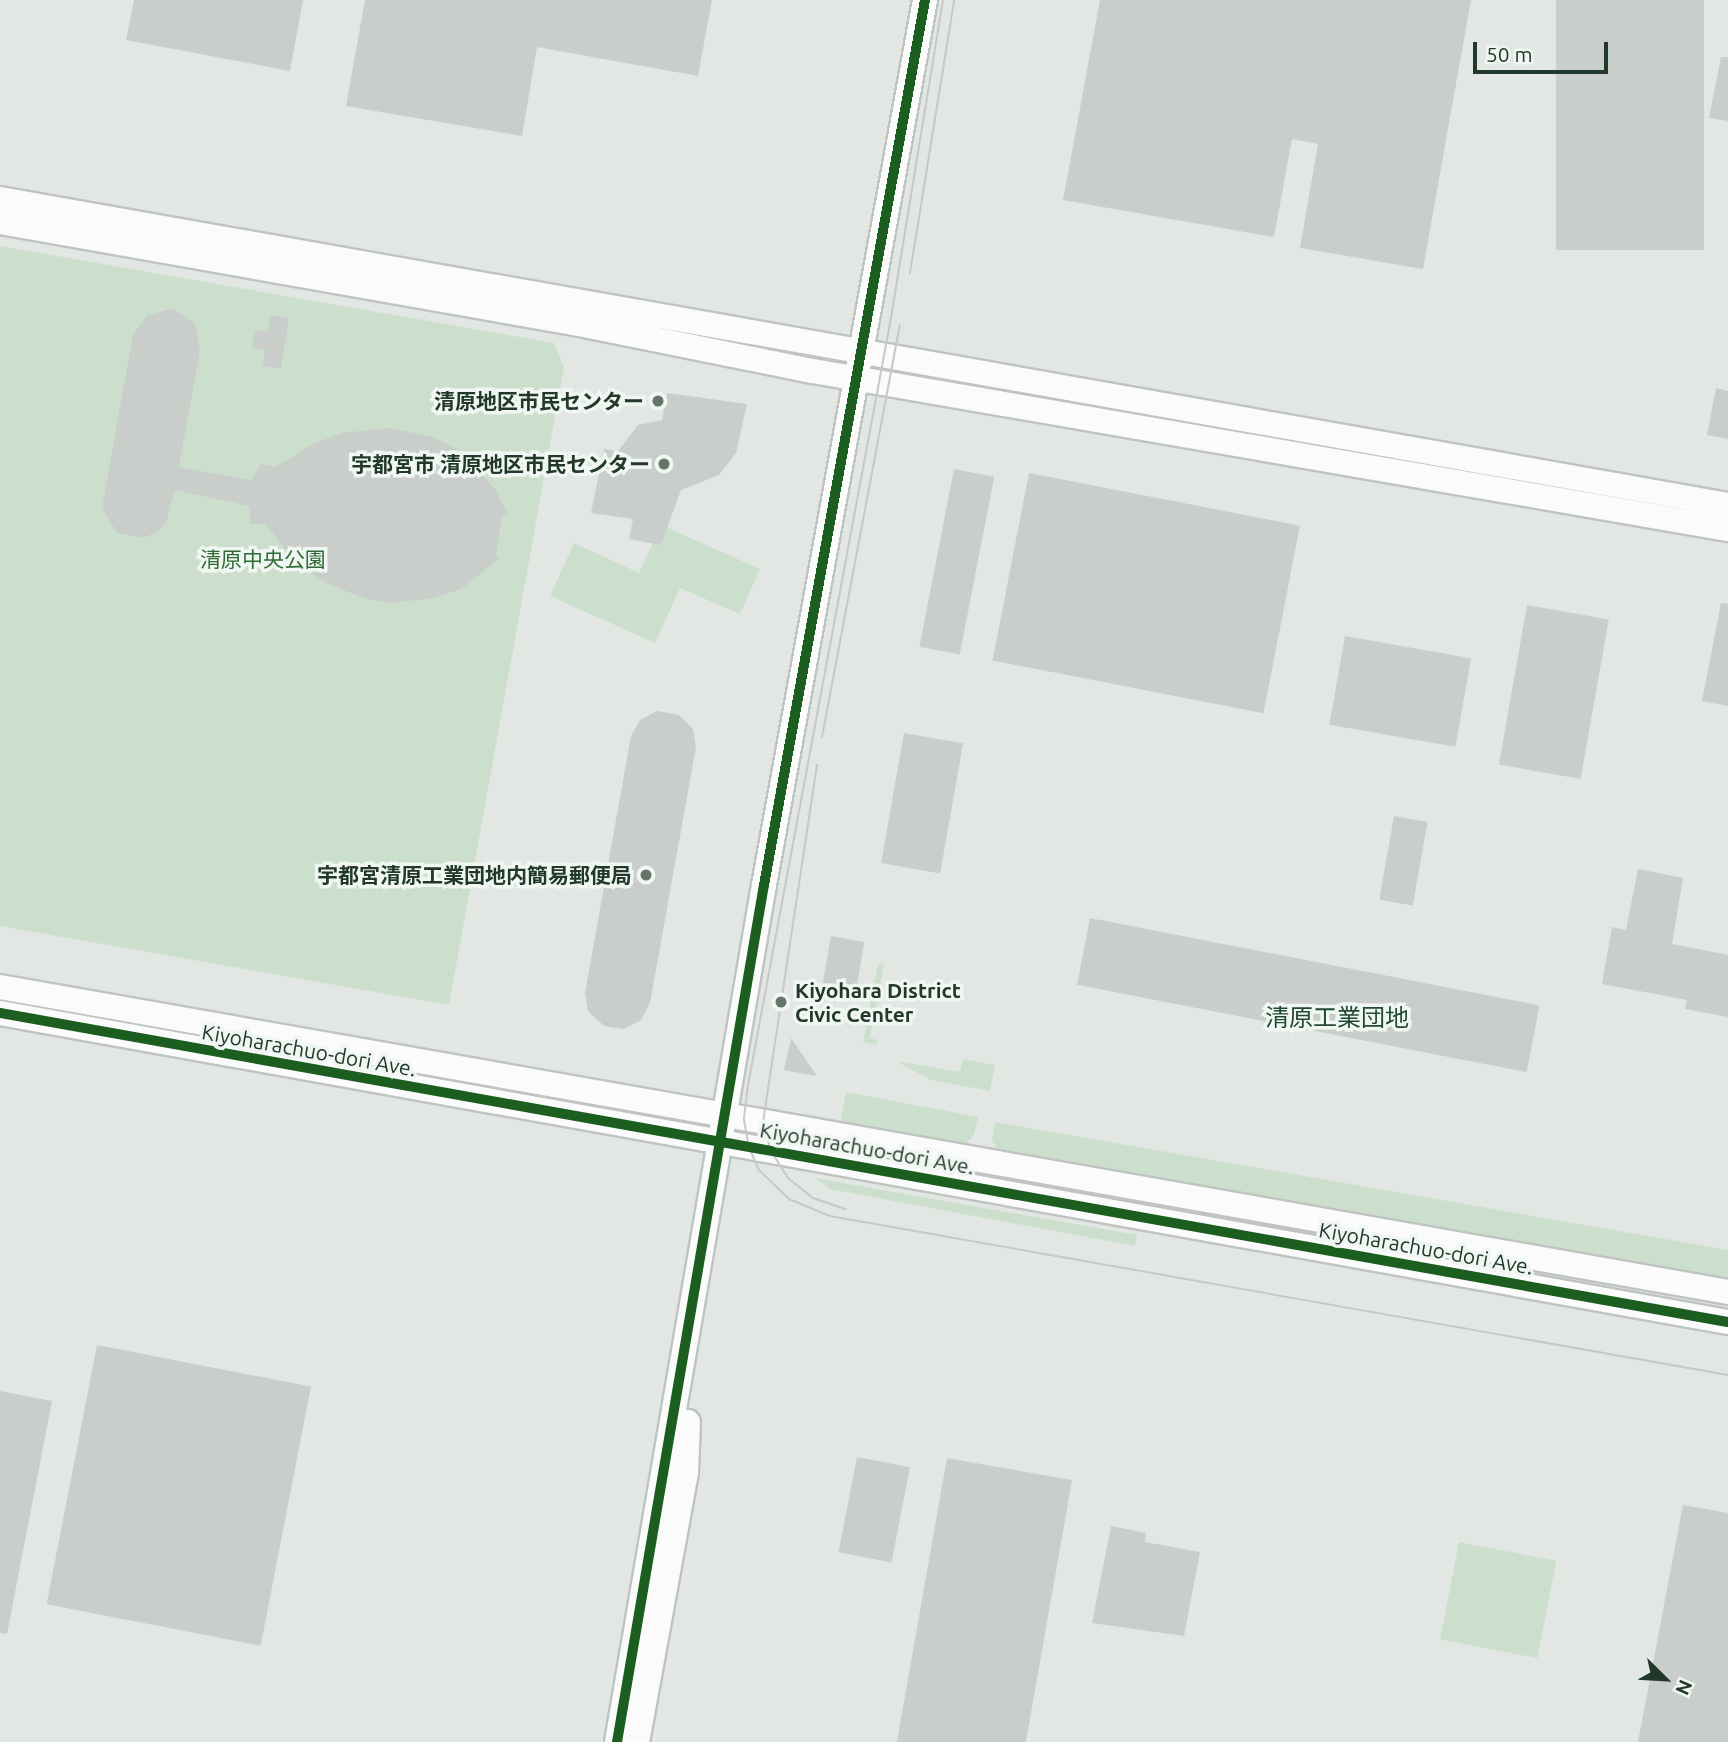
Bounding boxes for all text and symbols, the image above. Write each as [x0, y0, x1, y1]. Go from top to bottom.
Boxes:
scale bar [1476, 28, 1611, 72]
text: 50 m [1486, 42, 1533, 66]
place label: 清原地区市民センター [434, 388, 644, 414]
marker: 清原地区市民センター [650, 393, 666, 409]
place label: 宇都宮市 清原地区市民センター [351, 451, 650, 477]
marker: 宇都宮市 清原地区市民センター [656, 456, 672, 472]
park label: 清原中央公園 [200, 546, 326, 572]
place label: 宇都宮清原工業団地内簡易郵便局 [317, 862, 632, 888]
marker: 宇都宮清原工業団地内簡易郵便局 [638, 867, 654, 883]
place label: Kiyohara District Civic Center [795, 977, 961, 1027]
marker: Kiyohara District Civic Center [773, 994, 789, 1010]
district label: 清原工業団地 [1265, 1004, 1409, 1032]
street label: Kiyoharachuo-dori Ave. [200, 1019, 418, 1081]
street label: Kiyoharachuo-dori Ave. [758, 1117, 976, 1179]
street label: Kiyoharachuo-dori Ave. [1317, 1217, 1535, 1279]
north arrow [1630, 1644, 1700, 1714]
text: N [1671, 1677, 1697, 1698]

